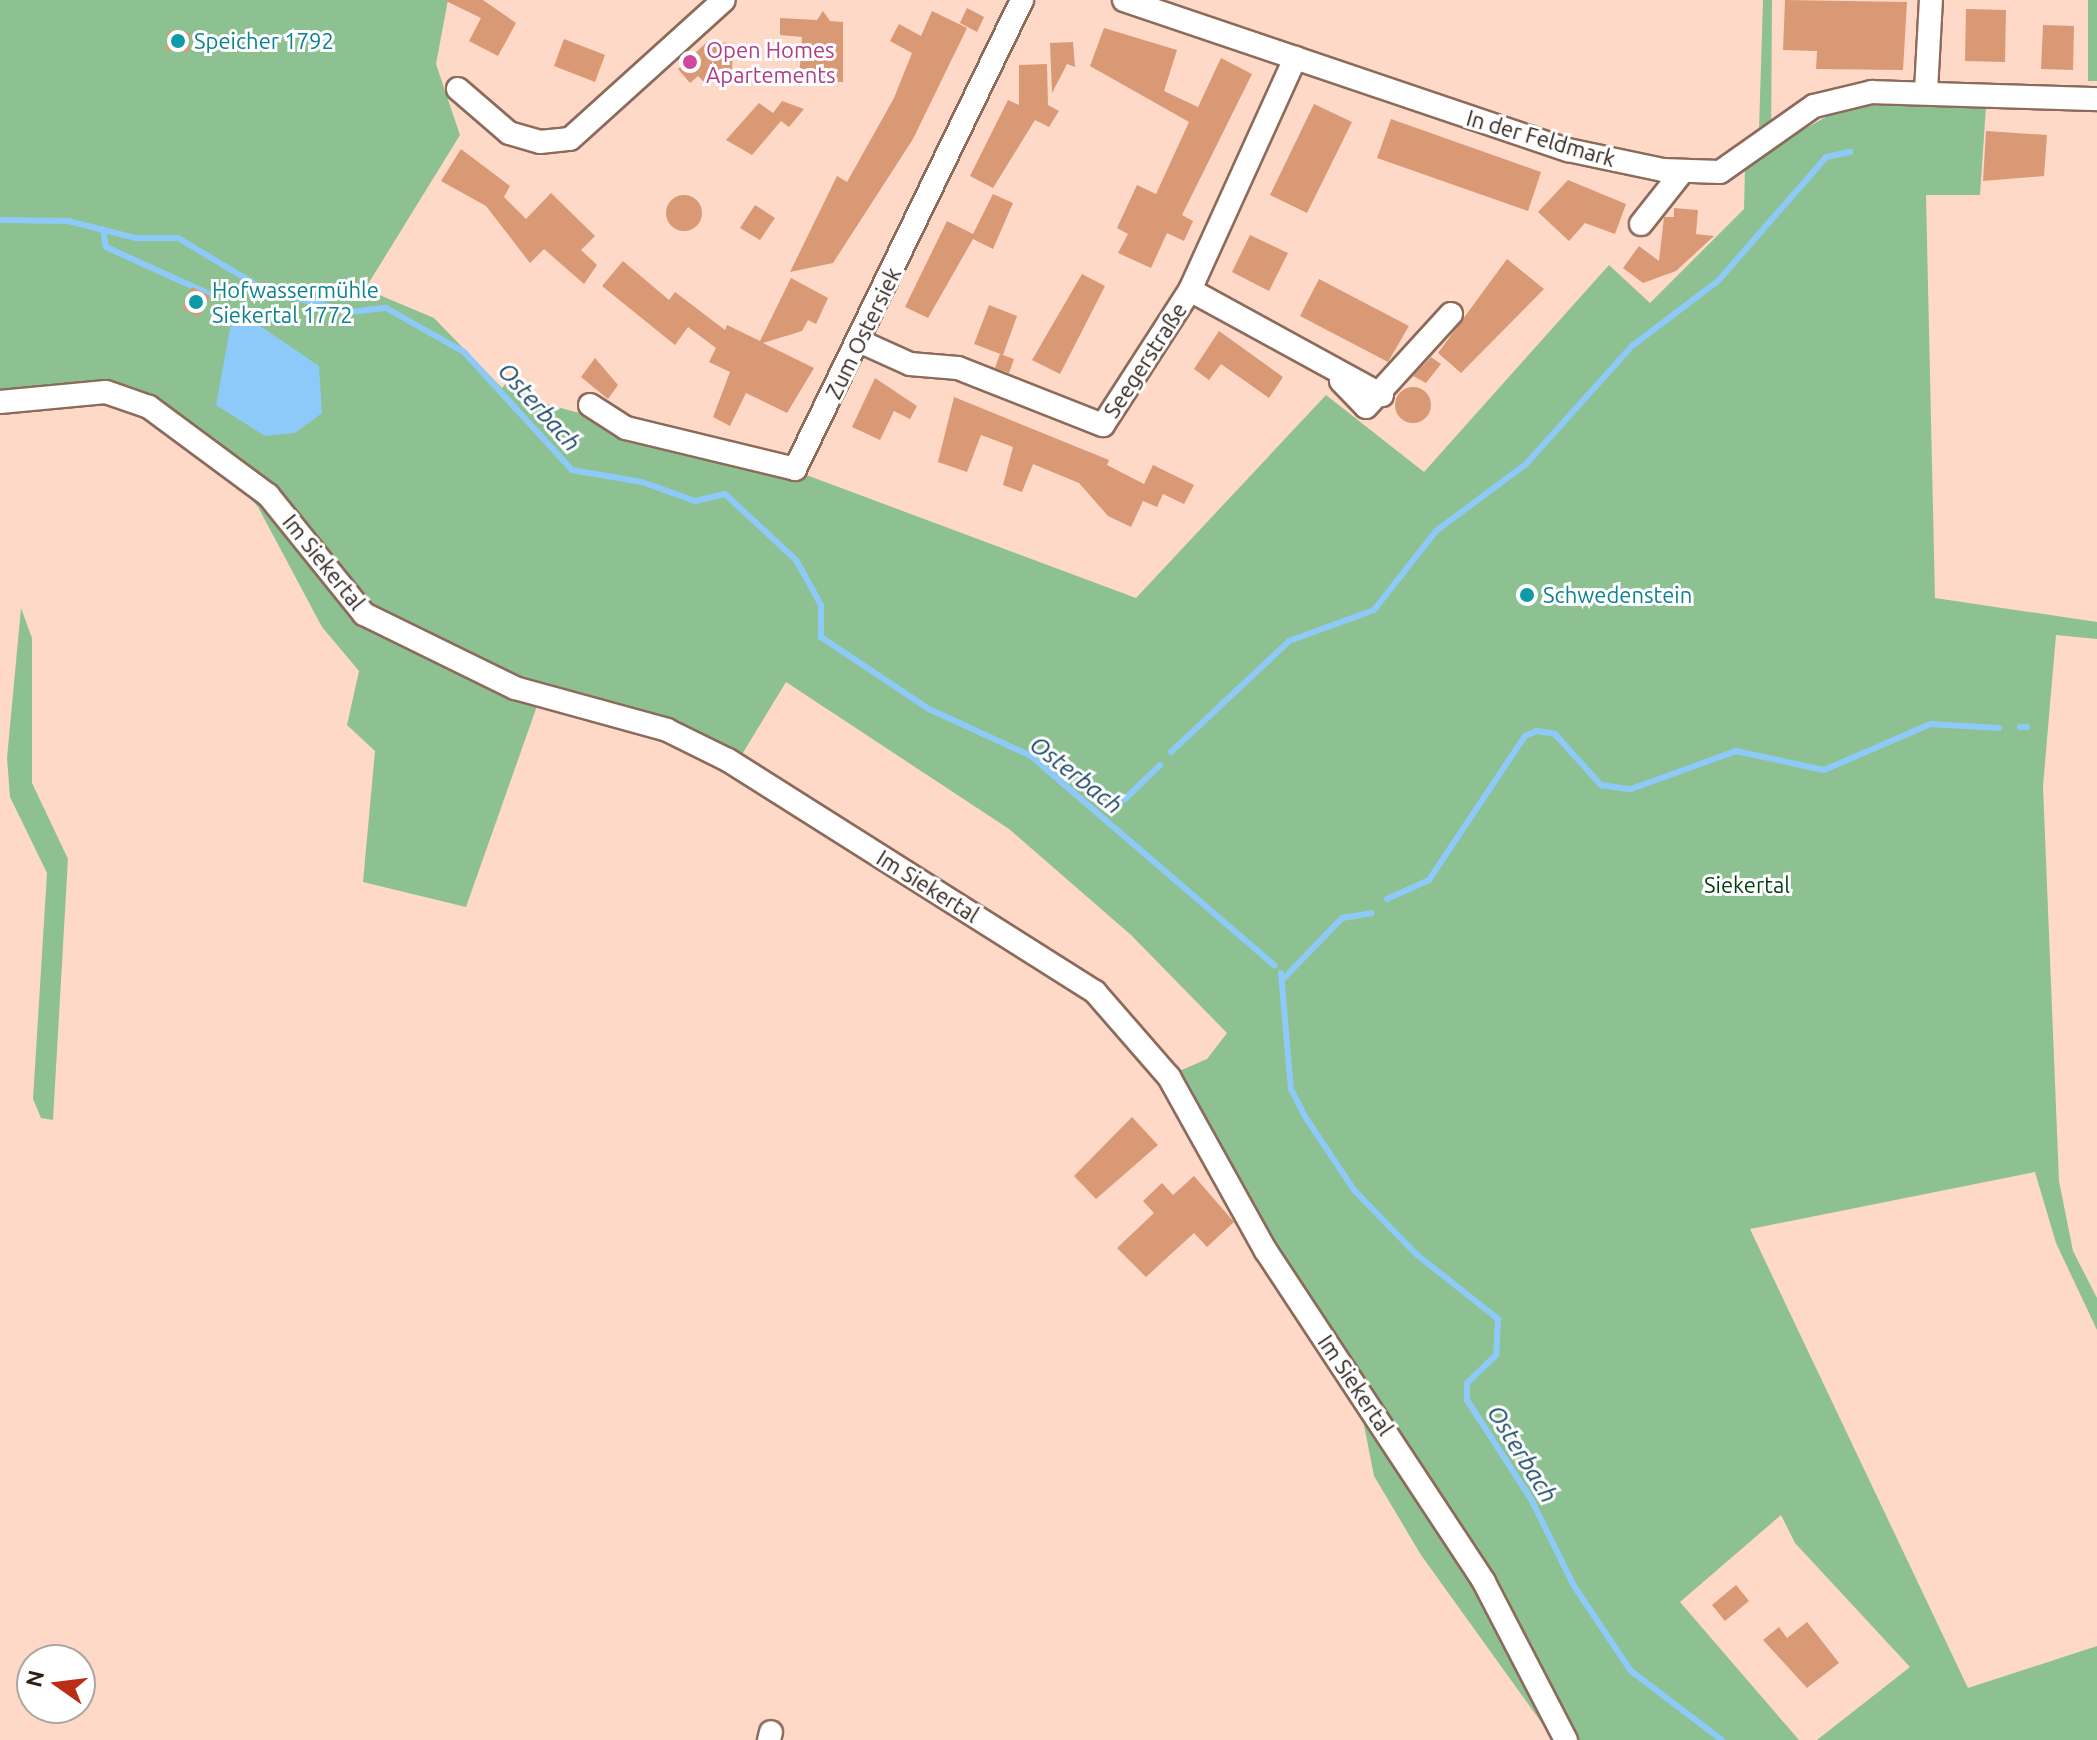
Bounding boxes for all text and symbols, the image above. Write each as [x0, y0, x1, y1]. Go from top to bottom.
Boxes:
place label: Speicher 1792 [194, 28, 334, 54]
marker: Speicher 1792 [169, 32, 187, 50]
place label: Open Homes Apartements [706, 36, 835, 88]
marker: Open Homes Apartements [681, 53, 699, 71]
street label: In der Feldmark [1463, 104, 1619, 172]
street label: Zum Ostersiek [820, 263, 906, 403]
place label: Hofwassermühle Siekertal 1772 [212, 276, 379, 328]
marker: Hofwassermühle Siekertal 1772 [187, 293, 205, 311]
street label: Seegerstraße [1098, 297, 1192, 423]
water label: Osterbach [492, 357, 586, 457]
street label: Im Siekertal [277, 509, 371, 615]
place label: Schwedenstein [1543, 582, 1692, 608]
marker: Schwedenstein [1518, 586, 1536, 604]
water label: Osterbach [1024, 730, 1128, 820]
street label: Im Siekertal [872, 844, 984, 928]
park label: Siekertal [1704, 872, 1790, 898]
street label: Im Siekertal [1313, 1330, 1399, 1440]
water label: Osterbach [1481, 1400, 1563, 1508]
north arrow [16, 1644, 96, 1724]
text: N [20, 1668, 48, 1690]

